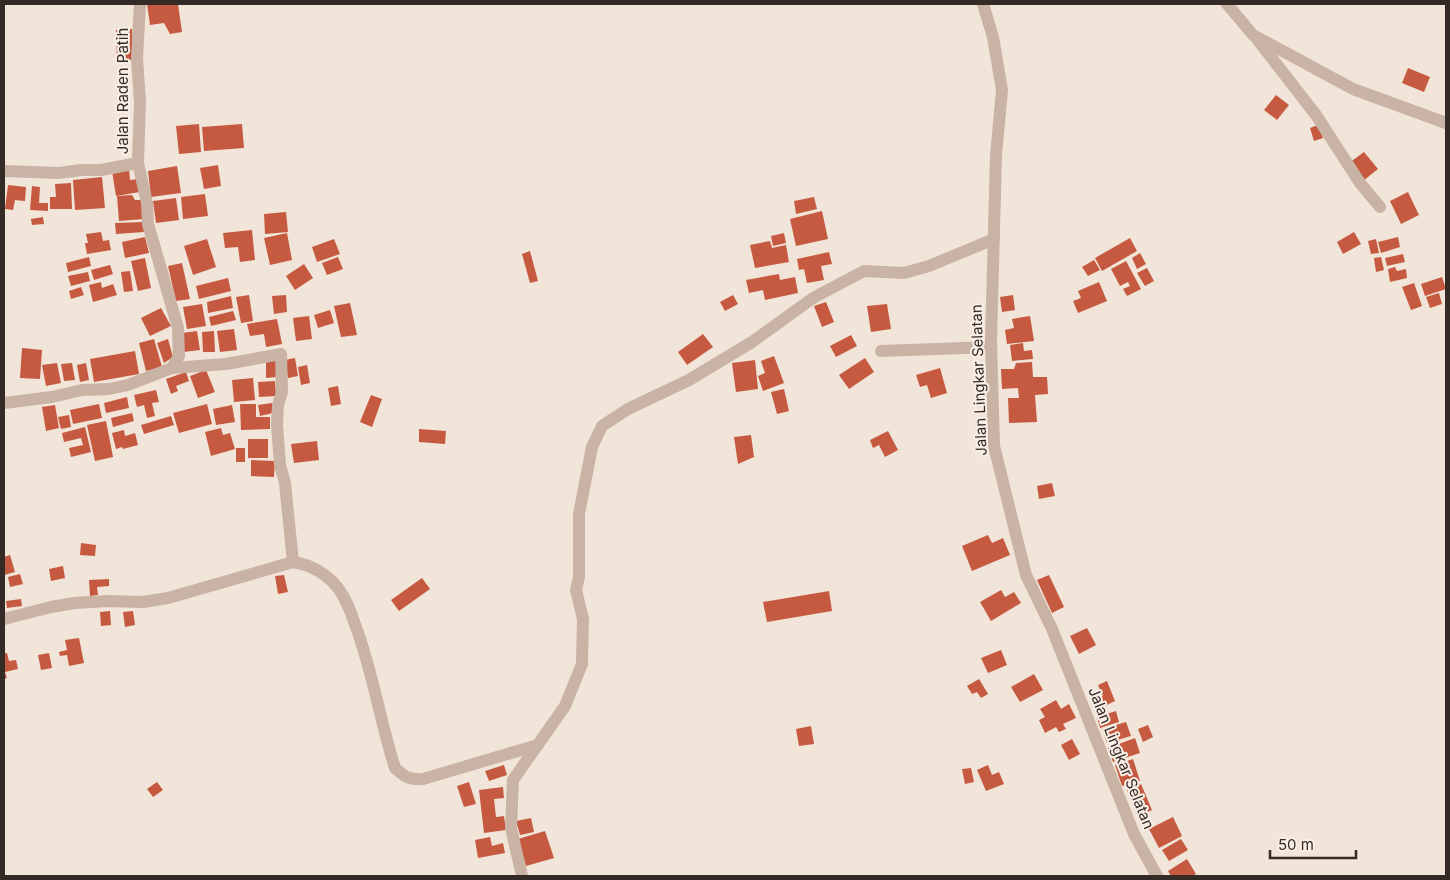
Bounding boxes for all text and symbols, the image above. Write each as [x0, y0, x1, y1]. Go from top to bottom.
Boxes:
street label: Jalan Raden Patih [113, 28, 132, 154]
street label: Jalan Lingkar Selatan [966, 304, 991, 456]
street label: Jalan Lingkar Selatan [1084, 684, 1159, 832]
scale bar [1270, 828, 1356, 860]
text: 50 m [1278, 835, 1314, 854]

